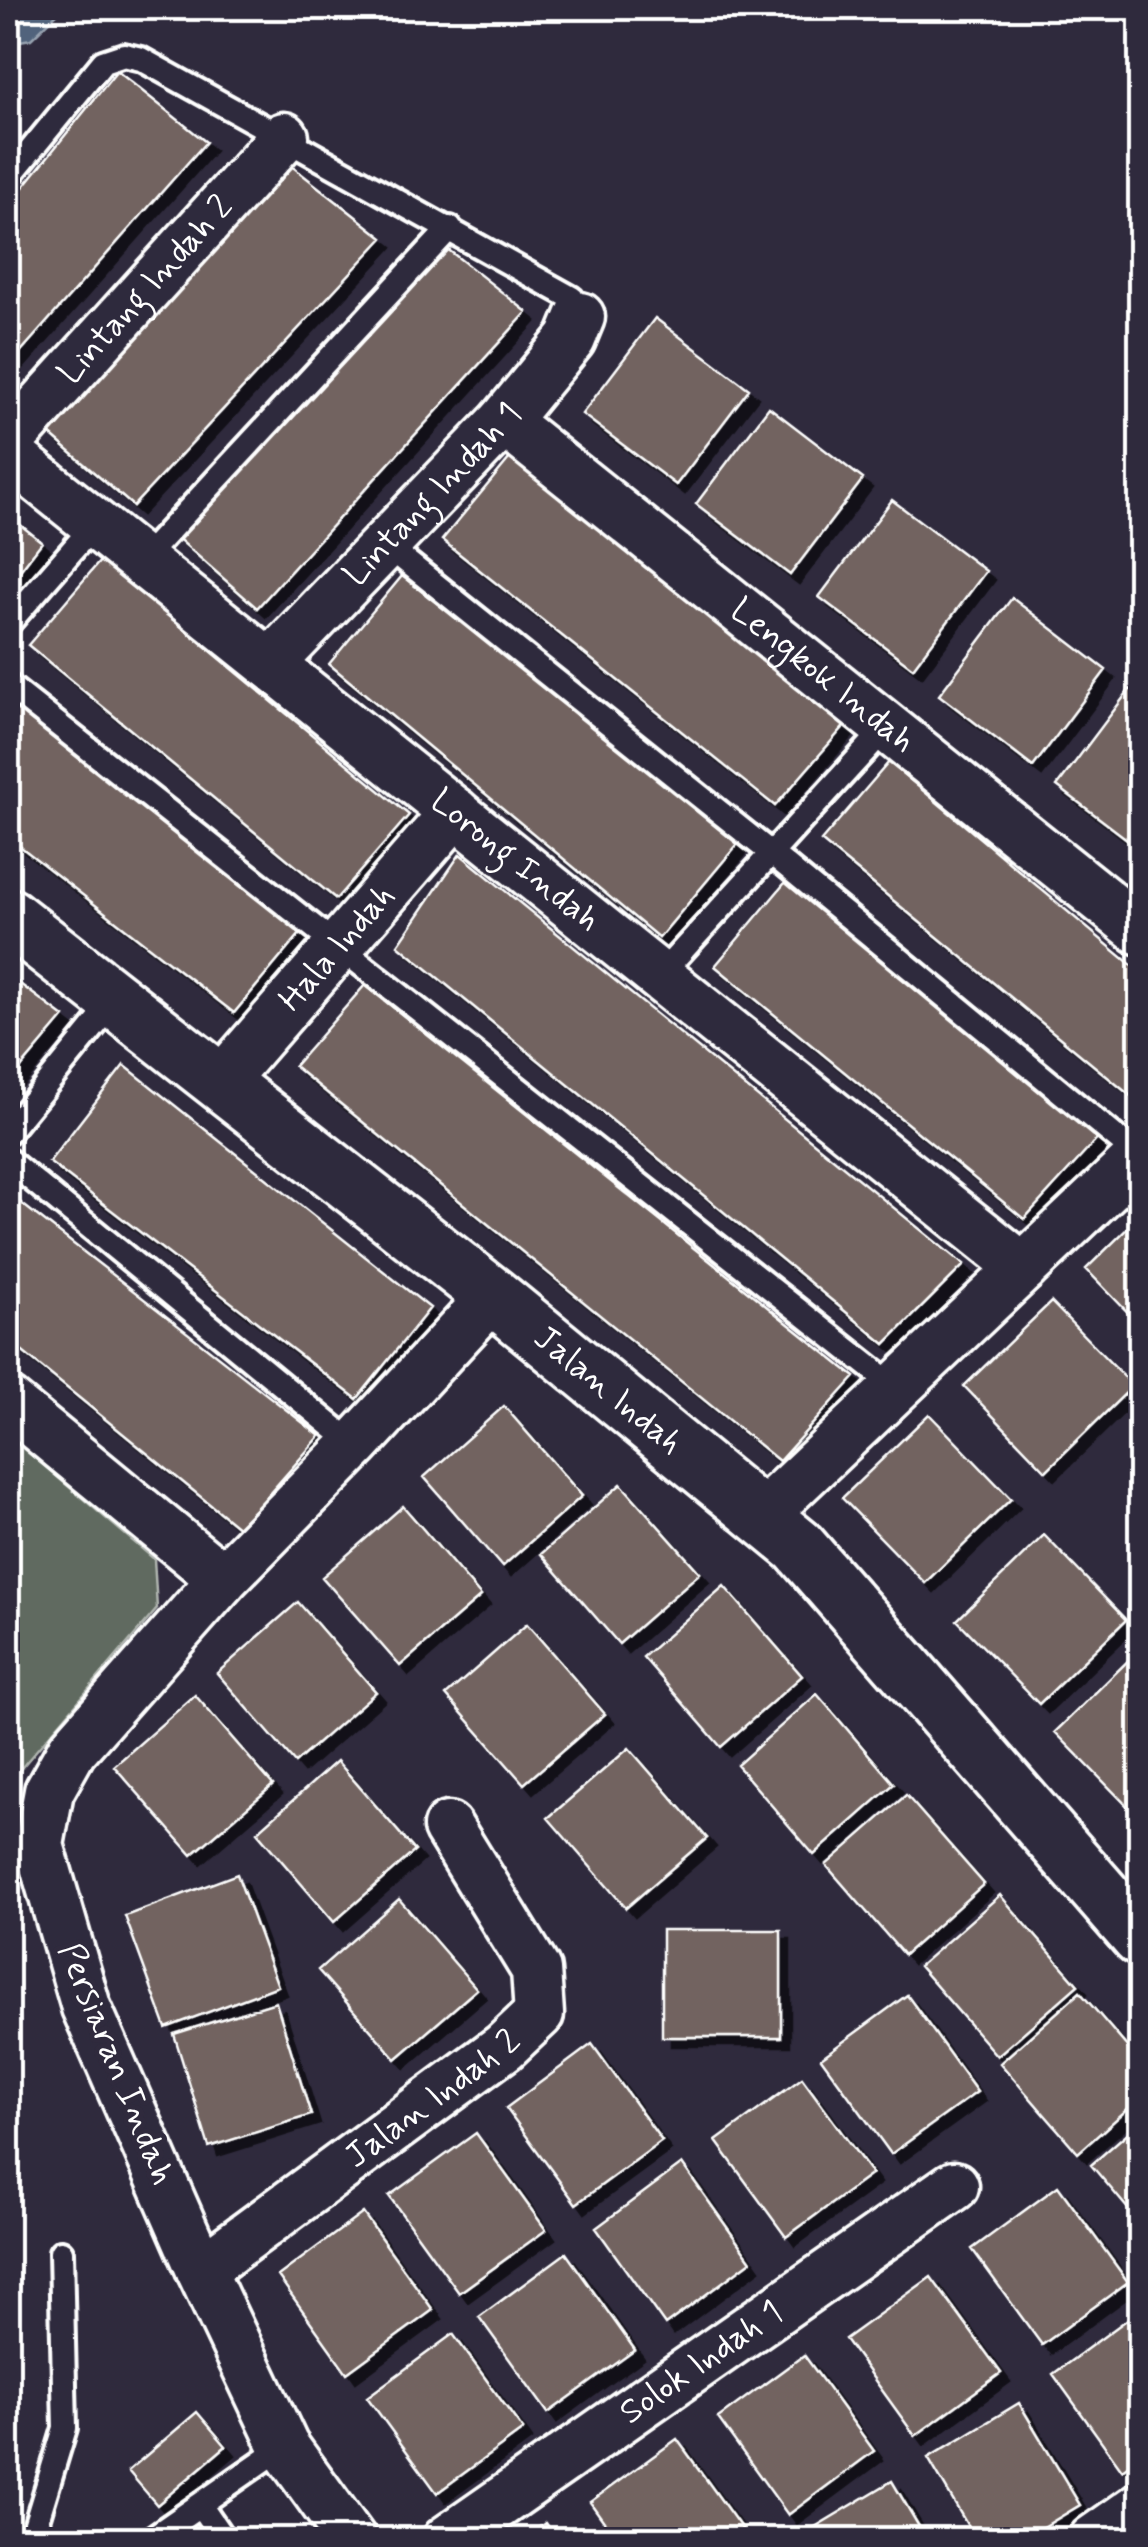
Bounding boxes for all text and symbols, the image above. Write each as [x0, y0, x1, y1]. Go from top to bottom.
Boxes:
street label: Lintang Indah 2 [48, 185, 243, 395]
street label: Lintang Indah 1 [333, 393, 533, 597]
street label: Lengkok Indah [720, 588, 925, 764]
street label: Lorong Indah [421, 779, 610, 943]
street label: Hala Indah [269, 874, 405, 1022]
street label: Jalan Indah [524, 1315, 692, 1465]
street label: Persiaran Indah [46, 1936, 186, 2192]
street label: Jalan Indah 2 [336, 2020, 531, 2179]
street label: Solok Indah 1 [611, 2290, 792, 2435]

